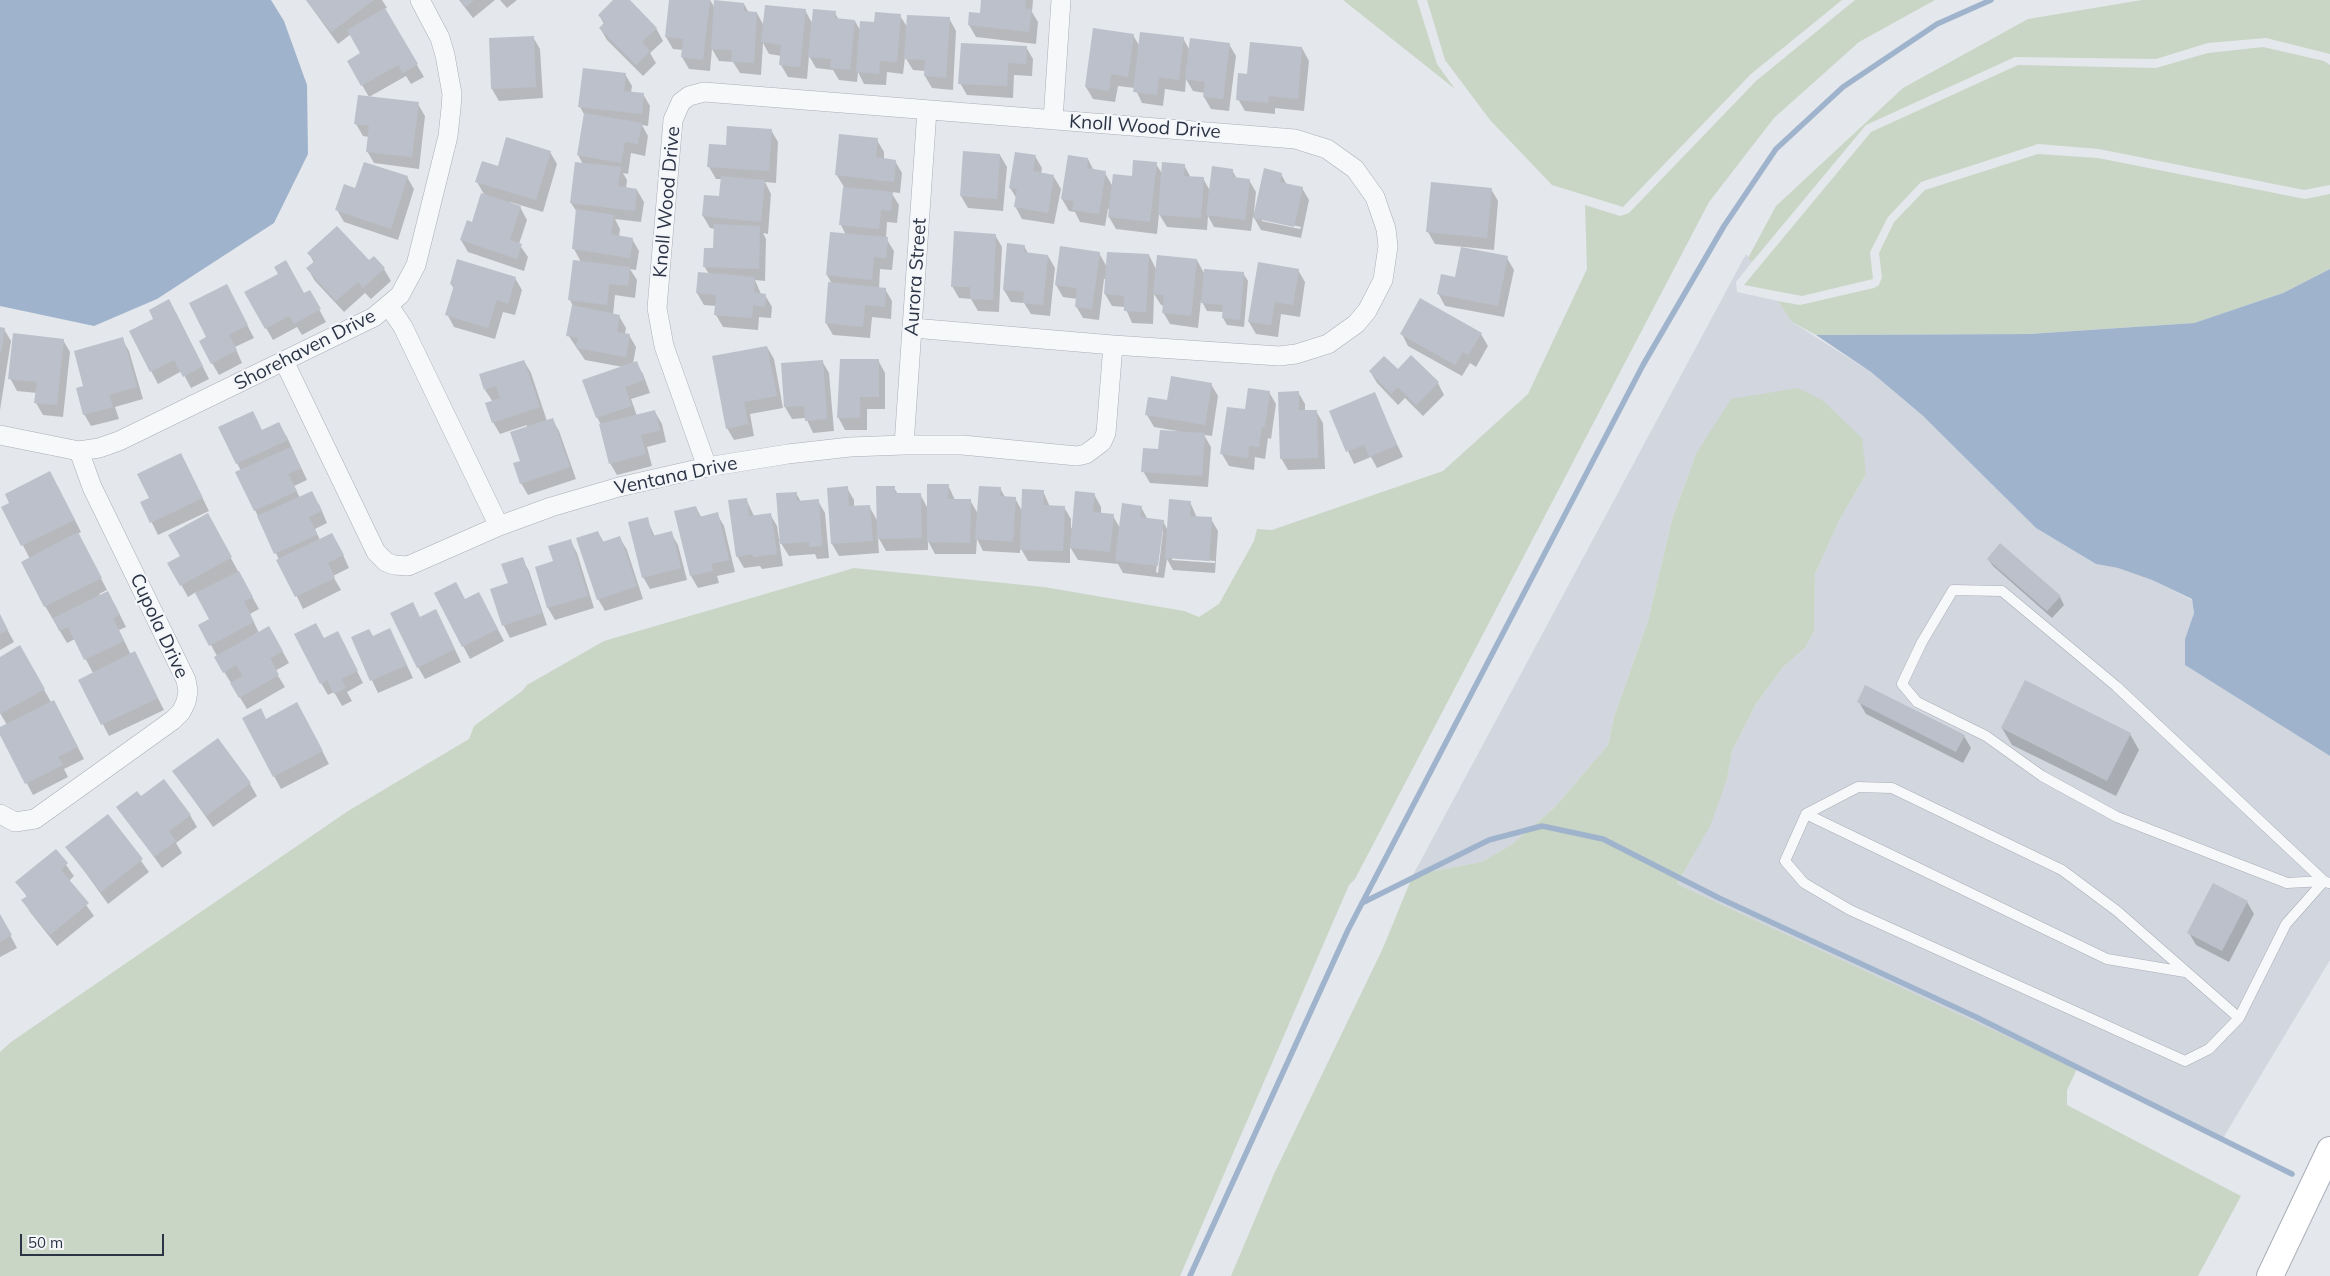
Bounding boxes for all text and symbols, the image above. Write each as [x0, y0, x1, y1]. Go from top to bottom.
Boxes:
street label: Knoll Wood Drive [1068, 110, 1222, 144]
street label: Knoll Wood Drive [649, 125, 685, 279]
street label: Aurora Street [901, 217, 931, 337]
street label: Shorehaven Drive [230, 305, 380, 395]
street label: Ventana Drive [612, 452, 740, 500]
street label: Cupola Drive [125, 570, 193, 682]
scale bar [22, 1224, 166, 1256]
text: 50 m [28, 1233, 63, 1252]

